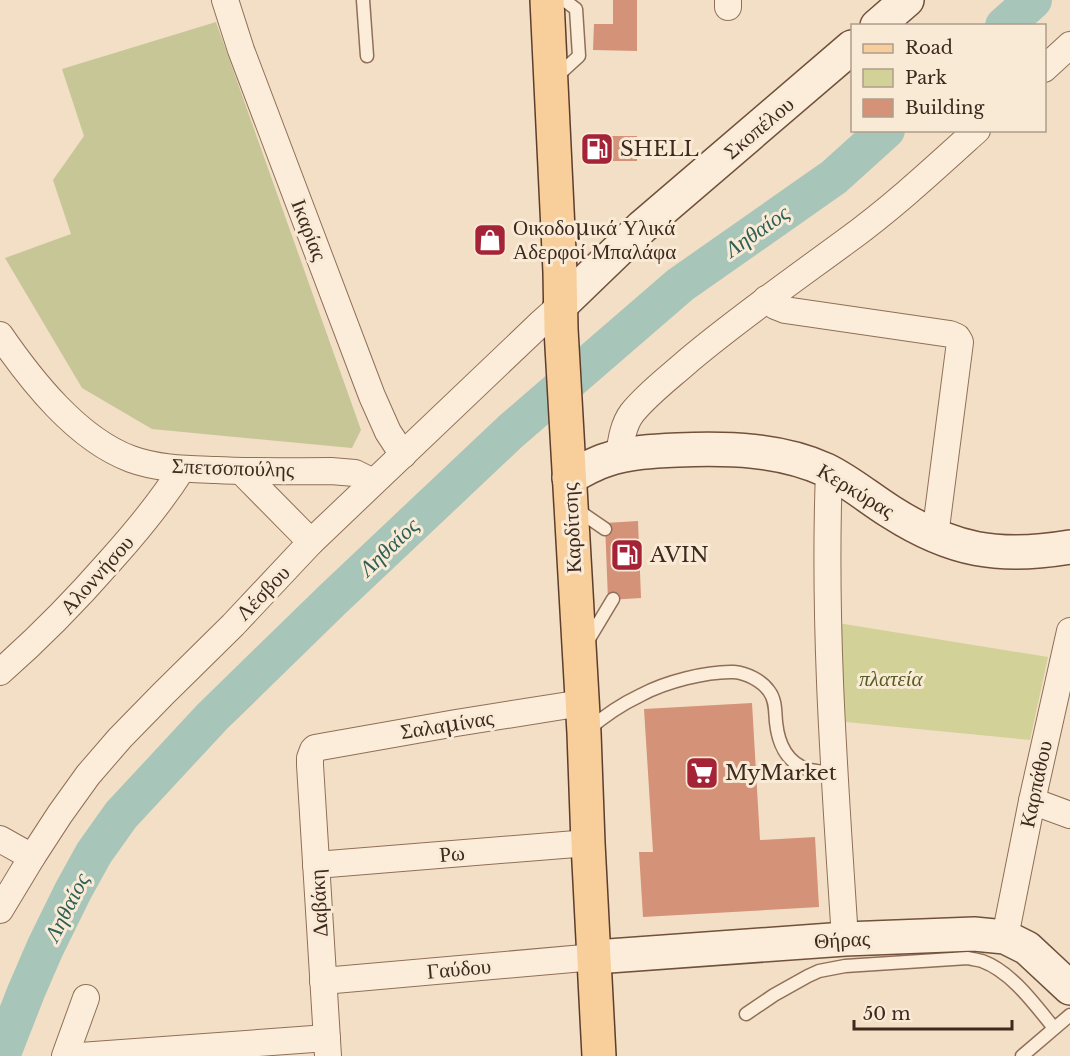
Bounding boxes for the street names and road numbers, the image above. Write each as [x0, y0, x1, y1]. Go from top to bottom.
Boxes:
street label: Σκοπέλου [719, 91, 799, 165]
street label: Ικαρίας [285, 196, 333, 265]
street label: Σπετσοπούλης [171, 453, 295, 483]
street label: Κερκύρας [813, 458, 900, 524]
street label: Καρδίτσης [557, 481, 587, 574]
street label: Αλοννήσου [55, 530, 139, 620]
street label: Λέσβου [230, 560, 296, 626]
street label: Σαλαμίνας [399, 705, 496, 745]
street label: Καρπάθου [1014, 738, 1058, 830]
street label: Ρω [438, 840, 466, 868]
street label: Δαβάκη [304, 868, 334, 938]
street label: Θήρας [813, 926, 871, 954]
street label: Γαύδου [426, 953, 492, 985]

